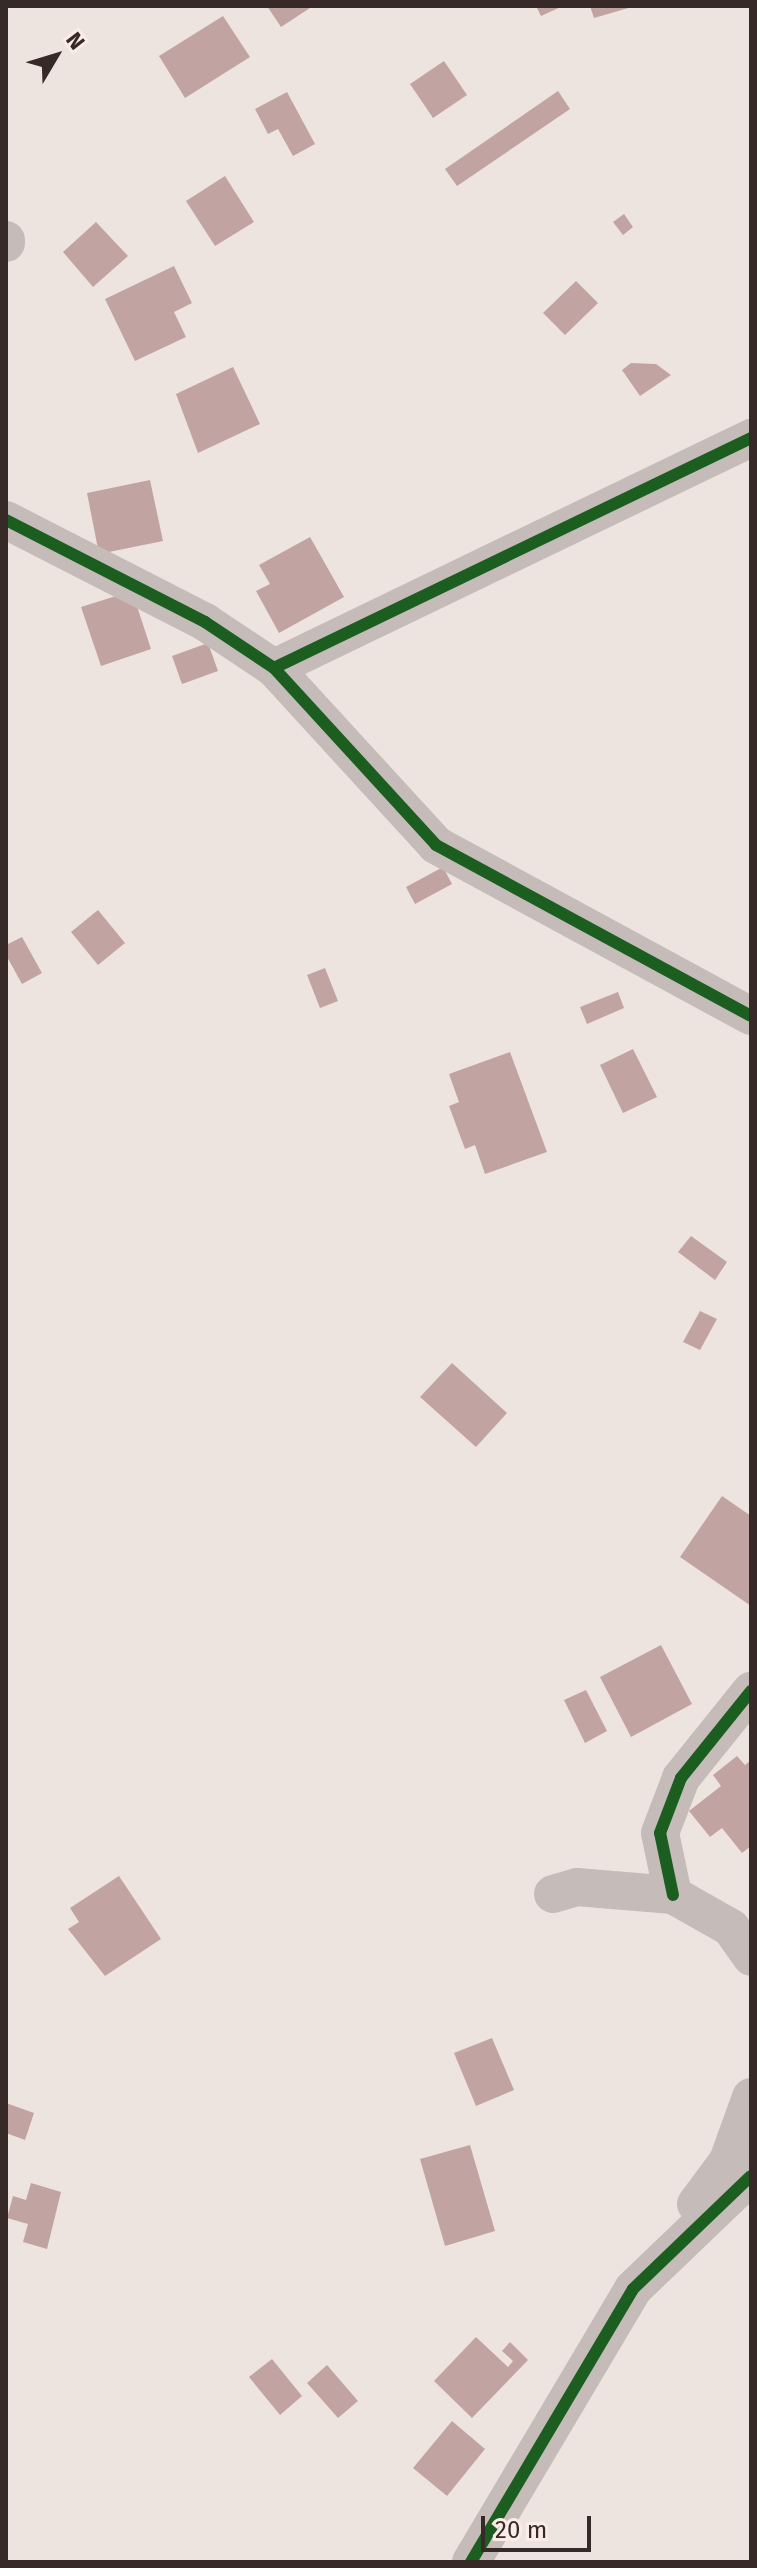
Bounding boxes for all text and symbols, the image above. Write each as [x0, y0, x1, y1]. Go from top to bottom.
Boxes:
north arrow [16, 16, 96, 96]
text: N [60, 27, 90, 55]
scale bar [485, 2500, 595, 2550]
text: 20 m [495, 2516, 547, 2544]

